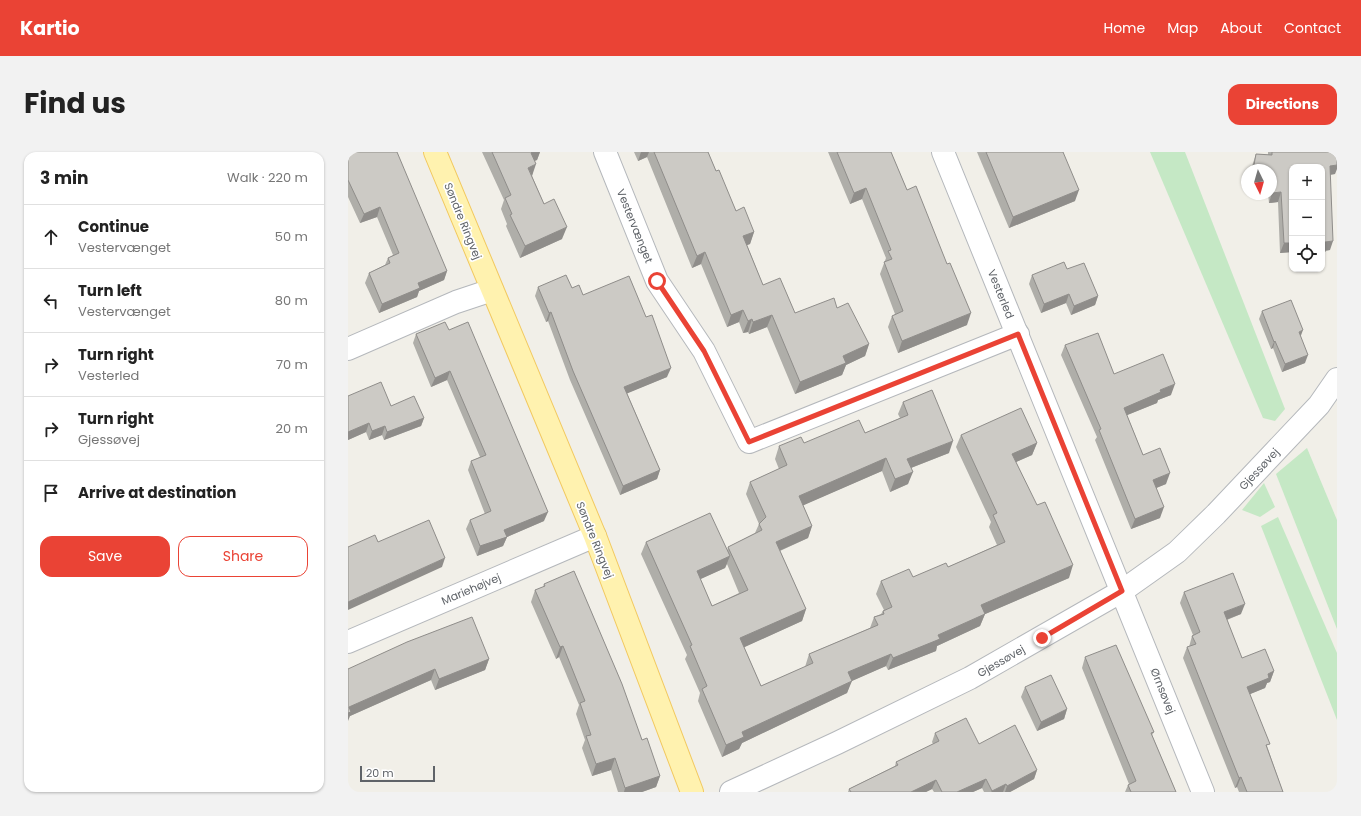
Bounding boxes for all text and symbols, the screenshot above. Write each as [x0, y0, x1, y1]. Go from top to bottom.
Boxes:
text: Kartio [20, 15, 80, 42]
text: Home [1103, 18, 1145, 38]
text: Map [1167, 18, 1198, 38]
text: About [1220, 18, 1262, 38]
text: Contact [1284, 18, 1341, 38]
text: Find us [24, 84, 126, 123]
button: Directions [1228, 84, 1337, 125]
north arrow [1241, 164, 1277, 200]
map controls [1289, 164, 1325, 272]
button: + [1289, 164, 1325, 200]
text: 3 min [40, 166, 88, 190]
text: Walk · 220 m [227, 168, 308, 187]
street label: Søndre Ringvej [440, 180, 486, 262]
street label: Vestervænget [613, 187, 657, 265]
button: − [1289, 200, 1325, 236]
text: Continue [78, 216, 149, 237]
icon: ahead [40, 226, 62, 248]
text: 50 m [275, 227, 308, 246]
button: locate [1289, 236, 1325, 272]
text: Vestervænget [78, 238, 171, 257]
street label: Vesterled [984, 267, 1018, 321]
route start [648, 272, 666, 290]
text: Turn left [78, 280, 142, 301]
icon: left [40, 290, 62, 312]
text: 80 m [275, 291, 308, 310]
text: Vestervænget [78, 302, 171, 321]
text: Turn right [78, 344, 154, 365]
icon: right [40, 354, 62, 376]
text: 70 m [276, 355, 308, 374]
text: Vesterled [78, 366, 139, 385]
text: Turn right [78, 408, 154, 429]
icon: right [40, 418, 62, 440]
text: 20 m [275, 419, 308, 438]
text: Gjessøvej [78, 430, 140, 449]
street label: Gjessøvej [1235, 444, 1283, 494]
icon: arrive [40, 482, 62, 504]
text: Arrive at destination [78, 482, 236, 503]
street label: Søndre Ringvej [572, 499, 618, 581]
button: Save [40, 536, 170, 577]
button: Share [178, 536, 308, 577]
street label: Mariehøjvej [439, 569, 503, 609]
route end [1033, 629, 1051, 647]
street label: Gjessøvej [974, 641, 1028, 681]
street label: Ørnsøvej [1147, 666, 1180, 717]
scale bar [360, 764, 435, 783]
text: 20 m [366, 765, 394, 781]

